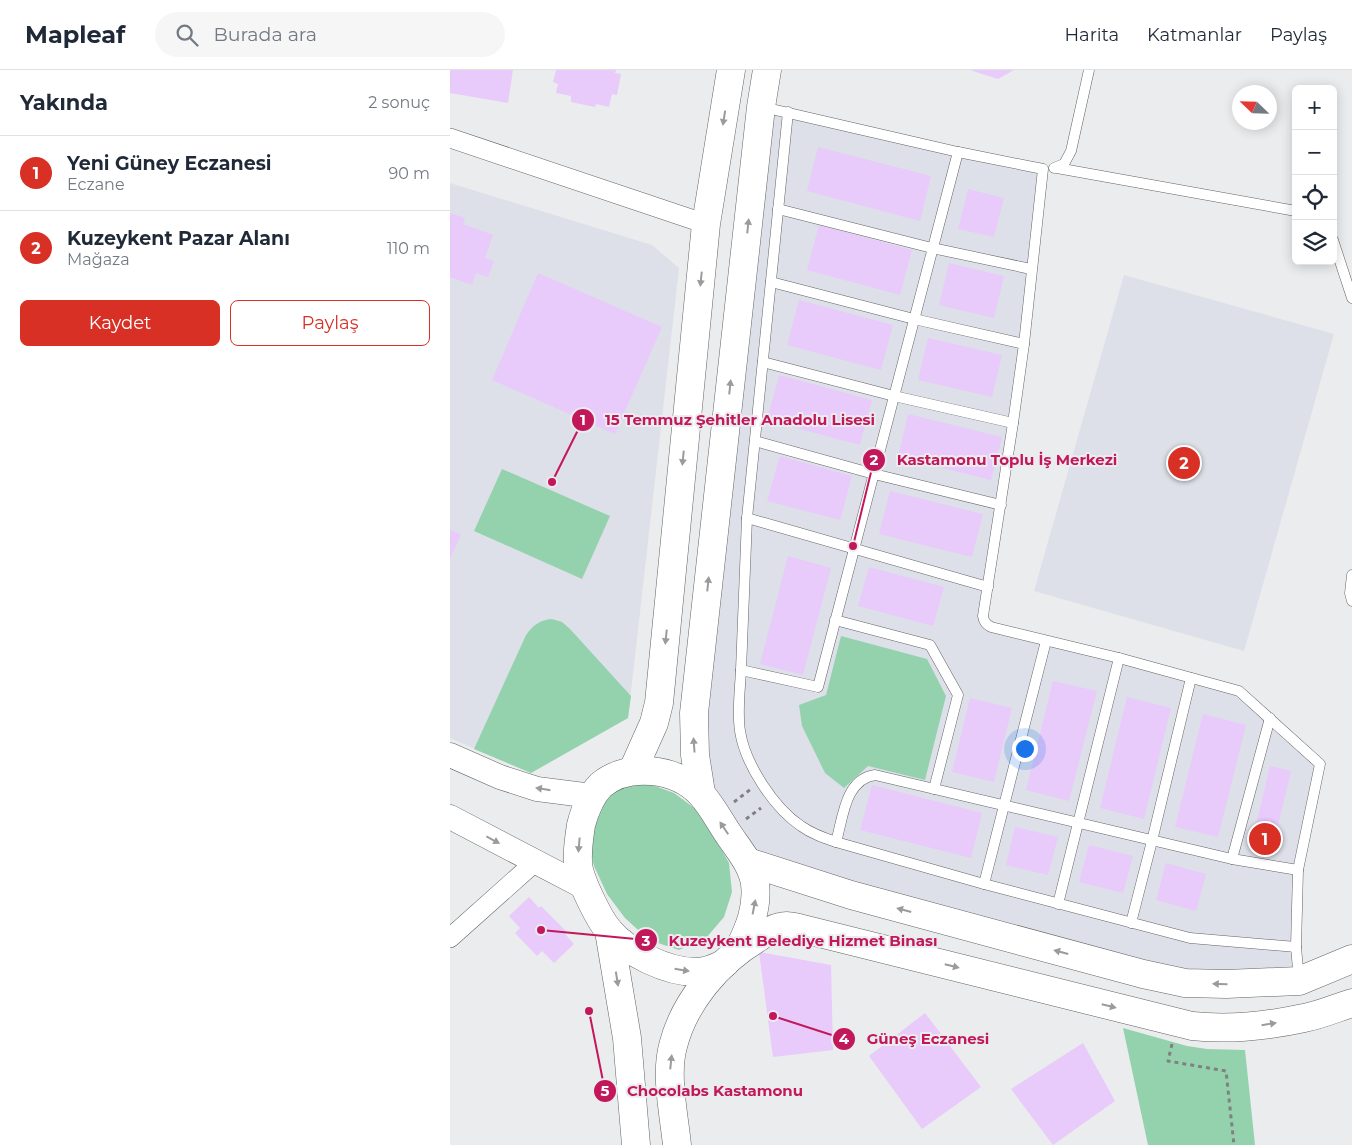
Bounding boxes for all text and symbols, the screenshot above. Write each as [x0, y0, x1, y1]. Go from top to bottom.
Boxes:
search box [155, 12, 505, 57]
text: Mapleaf [25, 20, 125, 49]
icon: search [173, 21, 201, 49]
text: Burada ara [213, 23, 317, 46]
text: Harita [1064, 24, 1119, 46]
text: Katmanlar [1147, 24, 1242, 46]
text: Paylaş [1270, 24, 1327, 46]
north arrow [1232, 85, 1277, 130]
map controls [1292, 85, 1337, 265]
button: + [1292, 85, 1337, 130]
text: Yakında [20, 90, 108, 115]
text: 2 sonuç [368, 93, 430, 112]
one-way arrow [719, 110, 727, 126]
button: − [1292, 130, 1337, 175]
text: Yeni Güney Eczanesi [67, 152, 271, 175]
text: 1 [33, 164, 39, 183]
text: 90 m [388, 164, 430, 183]
text: Eczane [67, 175, 125, 194]
button: locate [1292, 175, 1337, 220]
one-way arrow [744, 217, 752, 233]
button: layers [1292, 220, 1337, 265]
text: Kuzeykent Pazar Alanı [67, 227, 290, 250]
text: 2 [31, 239, 41, 258]
text: 110 m [387, 239, 430, 258]
text: Mağaza [67, 250, 130, 269]
one-way arrow [696, 271, 704, 287]
button: Kaydet [20, 300, 220, 346]
button: Paylaş [230, 300, 430, 346]
one-way arrow [726, 379, 734, 395]
callout: 15 Temmuz Şehitler Anadolu Lisesi [570, 405, 885, 435]
text: 1 [580, 410, 586, 429]
text: 15 Temmuz Şehitler Anadolu Lisesi [605, 410, 875, 429]
pin: 2 [1168, 444, 1200, 482]
callout: Kastamonu Toplu İş Merkezi [861, 445, 1127, 475]
one-way arrow [679, 450, 687, 466]
text: 2 [870, 450, 879, 469]
text: Kastamonu Toplu İş Merkezi [897, 450, 1117, 469]
one-way arrow [704, 575, 712, 591]
one-way arrow [662, 629, 670, 645]
your location [1012, 736, 1038, 762]
one-way arrow [690, 737, 698, 753]
one-way arrow [535, 785, 551, 793]
pin: 1 [1249, 820, 1281, 858]
one-way arrow [719, 821, 729, 835]
one-way arrow [486, 836, 500, 844]
one-way arrow [574, 838, 582, 854]
one-way arrow [751, 898, 759, 914]
one-way arrow [897, 906, 912, 914]
callout: Kuzeykent Belediye Hizmet Binası [633, 925, 947, 955]
text: 3 [641, 931, 651, 950]
text: Kuzeykent Belediye Hizmet Binası [669, 931, 937, 950]
one-way arrow [1054, 947, 1069, 955]
one-way arrow [944, 962, 959, 970]
one-way arrow [674, 966, 690, 974]
one-way arrow [614, 971, 622, 987]
one-way arrow [1212, 980, 1228, 988]
one-way arrow [1102, 1002, 1117, 1010]
one-way arrow [1261, 1020, 1277, 1028]
callout: Güneş Eczanesi [831, 1024, 999, 1054]
text: 4 [839, 1029, 850, 1048]
text: Güneş Eczanesi [867, 1029, 989, 1048]
one-way arrow [667, 1053, 675, 1069]
callout: Chocolabs Kastamonu [592, 1076, 813, 1106]
text: 5 [601, 1081, 610, 1100]
text: Chocolabs Kastamonu [627, 1081, 803, 1100]

